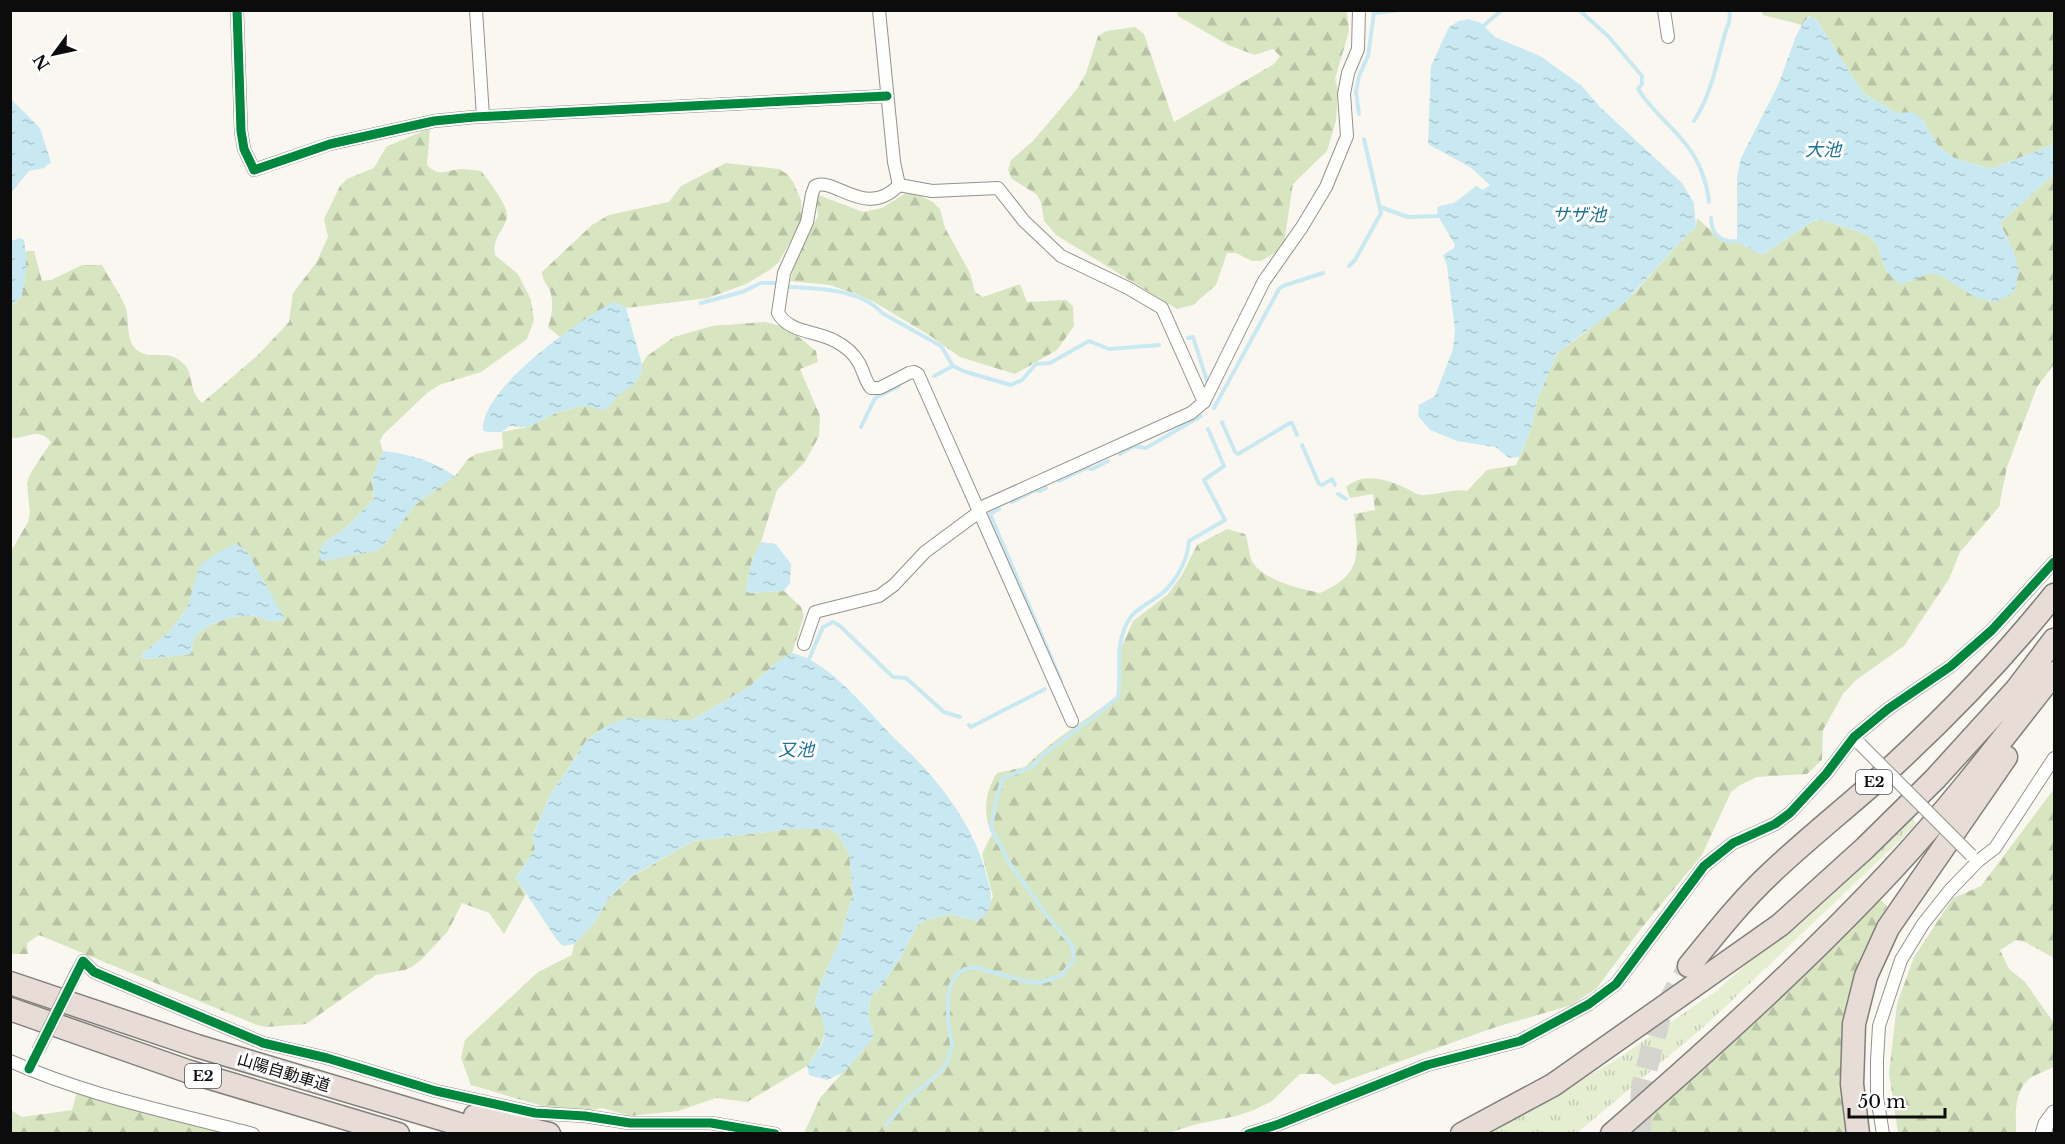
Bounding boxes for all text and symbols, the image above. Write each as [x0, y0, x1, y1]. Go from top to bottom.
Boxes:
north arrow [24, 24, 84, 84]
text: N [29, 50, 54, 74]
water label: 大池 [1805, 139, 1843, 161]
water label: サザ池 [1552, 204, 1608, 226]
water label: 又池 [778, 739, 816, 761]
road number: E2 [1856, 770, 1892, 794]
street label: 山陽自動車道 [235, 1048, 333, 1096]
road number: E2 [185, 1064, 221, 1088]
scale bar [1849, 1081, 1945, 1119]
text: 50 m [1858, 1091, 1906, 1113]

